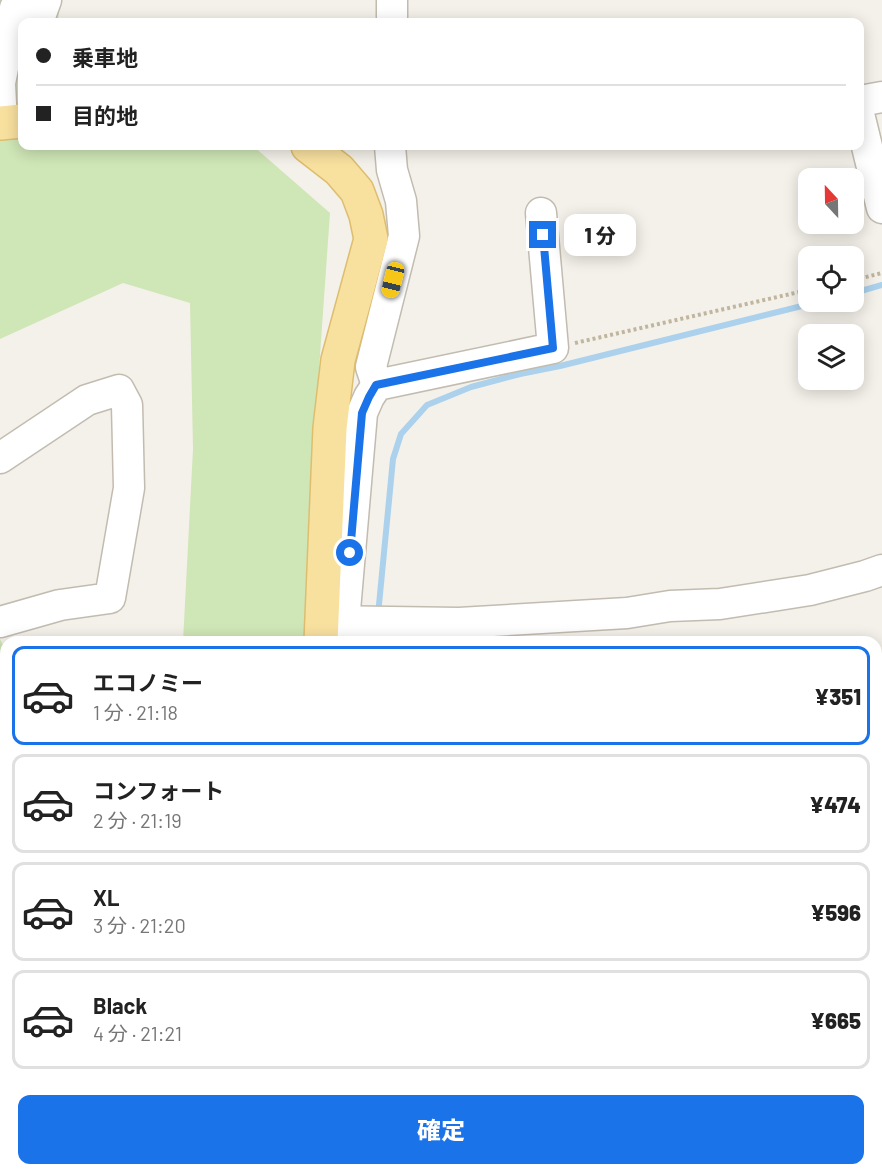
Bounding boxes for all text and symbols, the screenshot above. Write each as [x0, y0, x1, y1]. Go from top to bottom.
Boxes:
text: 乗車地 [72, 44, 138, 70]
text: 目的地 [72, 102, 138, 128]
north arrow [798, 168, 864, 234]
map controls [798, 168, 864, 390]
callout: 1 分 [564, 214, 636, 256]
route end [529, 221, 556, 248]
text: 1 分 [584, 223, 616, 247]
button: locate [798, 246, 864, 312]
car [380, 260, 406, 300]
button: layers [798, 324, 864, 390]
route start [336, 539, 363, 566]
icon: car [21, 669, 75, 723]
text: エコノミー [93, 669, 203, 695]
text: ¥351 [814, 683, 861, 709]
text: 1 分 · 21:18 [93, 700, 178, 724]
icon: car [21, 777, 75, 831]
text: コンフォート [93, 777, 224, 803]
text: ¥474 [809, 791, 861, 817]
text: 2 分 · 21:19 [93, 808, 182, 832]
text: XL [93, 884, 119, 910]
icon: car [21, 885, 75, 939]
text: ¥596 [810, 899, 861, 925]
text: 3 分 · 21:20 [93, 913, 186, 937]
text: Black [93, 992, 147, 1018]
icon: car [21, 993, 75, 1047]
text: ¥665 [810, 1007, 861, 1033]
text: 4 分 · 21:21 [93, 1021, 182, 1045]
button: 確定 [18, 1095, 864, 1164]

